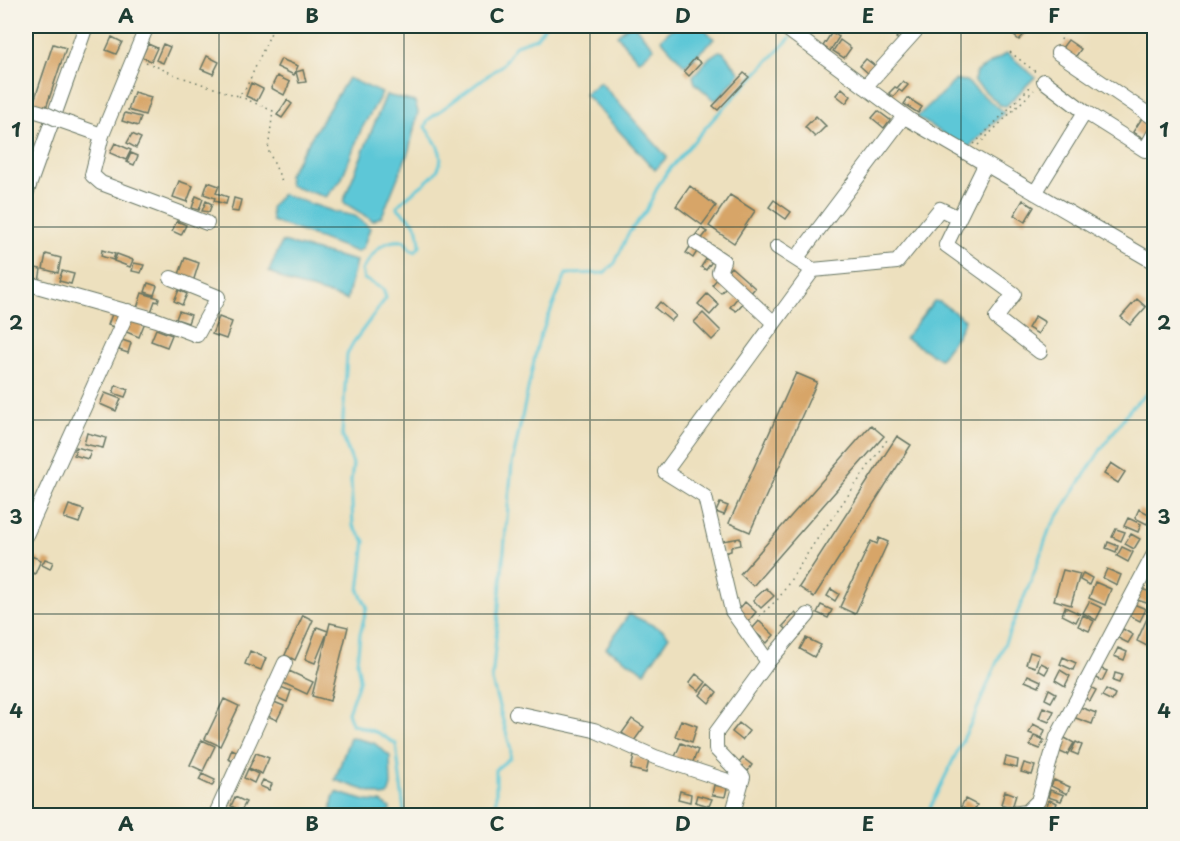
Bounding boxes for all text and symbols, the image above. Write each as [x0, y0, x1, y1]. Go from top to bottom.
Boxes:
text: A [118, 0, 134, 30]
text: B [305, 0, 319, 30]
text: C [489, 0, 505, 30]
text: D [675, 0, 691, 30]
text: E [862, 0, 874, 30]
text: F [1048, 0, 1060, 30]
text: 1 [11, 114, 21, 144]
text: 1 [1159, 114, 1169, 144]
text: 2 [9, 307, 23, 337]
text: 2 [1157, 307, 1171, 337]
text: 3 [9, 501, 23, 531]
text: 3 [1157, 501, 1171, 531]
text: 4 [9, 695, 23, 725]
text: 4 [1157, 695, 1171, 725]
text: A [118, 808, 134, 838]
text: B [305, 808, 319, 838]
text: C [489, 808, 505, 838]
text: D [675, 808, 691, 838]
text: E [862, 808, 874, 838]
text: F [1048, 808, 1060, 838]

